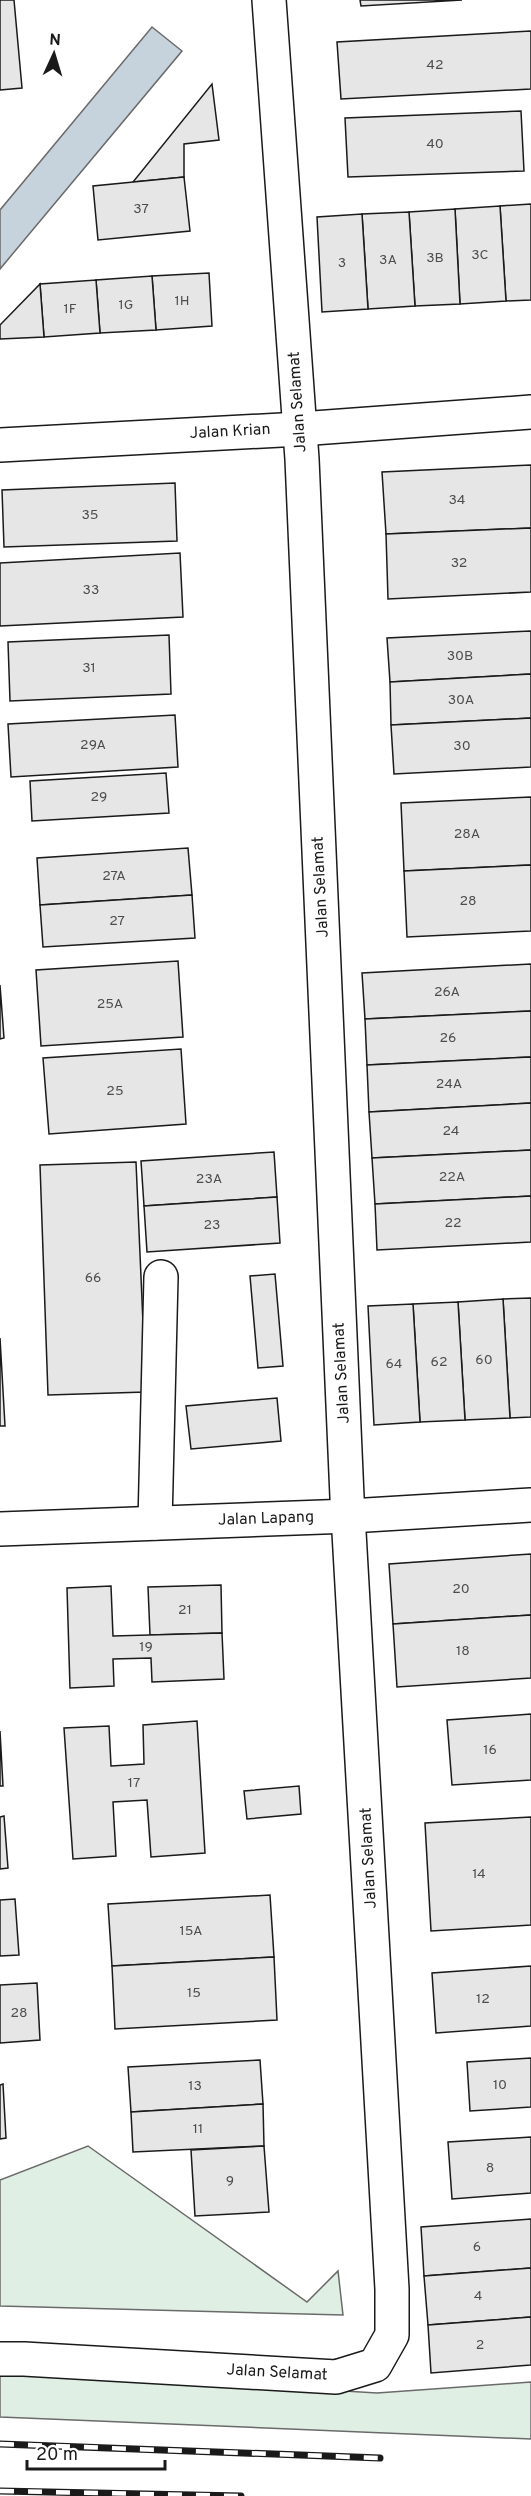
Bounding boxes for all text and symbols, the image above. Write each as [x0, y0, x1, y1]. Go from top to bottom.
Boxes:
north arrow [24, 24, 84, 84]
text: N [48, 31, 61, 51]
house number: 42 [426, 57, 444, 74]
house number: 40 [426, 136, 444, 153]
house number: 37 [133, 201, 149, 218]
house number: 3C [471, 247, 489, 264]
house number: 3B [426, 250, 444, 267]
house number: 3A [379, 252, 397, 269]
house number: 3 [338, 255, 346, 272]
house number: 1H [175, 293, 189, 310]
house number: 1G [119, 297, 133, 314]
house number: 1F [63, 301, 77, 318]
street label: Jalan Selamat [284, 351, 312, 453]
street label: Jalan Krian [189, 420, 271, 444]
house number: 34 [448, 492, 466, 509]
house number: 35 [81, 507, 99, 524]
house number: 32 [451, 555, 467, 572]
house number: 33 [83, 582, 99, 599]
house number: 30B [447, 648, 473, 665]
house number: 31 [82, 660, 96, 677]
house number: 30A [448, 692, 474, 709]
house number: 29A [80, 737, 106, 754]
house number: 30 [453, 738, 471, 755]
house number: 29 [91, 789, 107, 806]
house number: 28A [454, 826, 480, 843]
street label: Jalan Selamat [308, 836, 334, 938]
house number: 27A [102, 868, 126, 885]
house number: 28 [459, 893, 477, 910]
house number: 27 [109, 913, 125, 930]
house number: 26A [434, 984, 460, 1001]
house number: 25A [97, 996, 123, 1013]
house number: 26 [440, 1030, 456, 1047]
house number: 24A [436, 1076, 462, 1093]
house number: 25 [106, 1083, 124, 1100]
house number: 24 [442, 1123, 460, 1140]
house number: 22A [439, 1169, 465, 1186]
house number: 23A [196, 1171, 222, 1188]
house number: 22 [444, 1215, 462, 1232]
house number: 23 [204, 1217, 221, 1234]
house number: 66 [85, 1270, 101, 1287]
street label: Jalan Selamat [329, 1322, 355, 1424]
house number: 60 [475, 1352, 493, 1369]
house number: 62 [431, 1354, 447, 1371]
house number: 64 [385, 1356, 403, 1373]
street label: Jalan Lapang [217, 1507, 315, 1531]
house number: 20 [452, 1581, 470, 1598]
house number: 21 [178, 1602, 192, 1619]
house number: 19 [139, 1639, 153, 1656]
house number: 18 [456, 1643, 470, 1660]
house number: 16 [483, 1742, 497, 1759]
house number: 17 [128, 1775, 140, 1792]
street label: Jalan Selamat [356, 1807, 382, 1909]
house number: 14 [472, 1866, 486, 1883]
house number: 15A [179, 1923, 203, 1940]
house number: 15 [187, 1985, 201, 2002]
house number: 12 [476, 1991, 490, 2008]
house number: 28 [10, 2005, 28, 2022]
house number: 10 [493, 2077, 507, 2094]
house number: 13 [188, 2078, 202, 2095]
house number: 11 [193, 2121, 203, 2138]
house number: 8 [486, 2160, 494, 2177]
house number: 9 [226, 2173, 234, 2190]
house number: 6 [473, 2239, 481, 2256]
house number: 4 [474, 2288, 482, 2305]
house number: 2 [476, 2337, 484, 2354]
street label: Jalan Selamat [226, 2360, 328, 2386]
scale bar [27, 2433, 165, 2471]
text: 20 m [36, 2444, 78, 2467]

